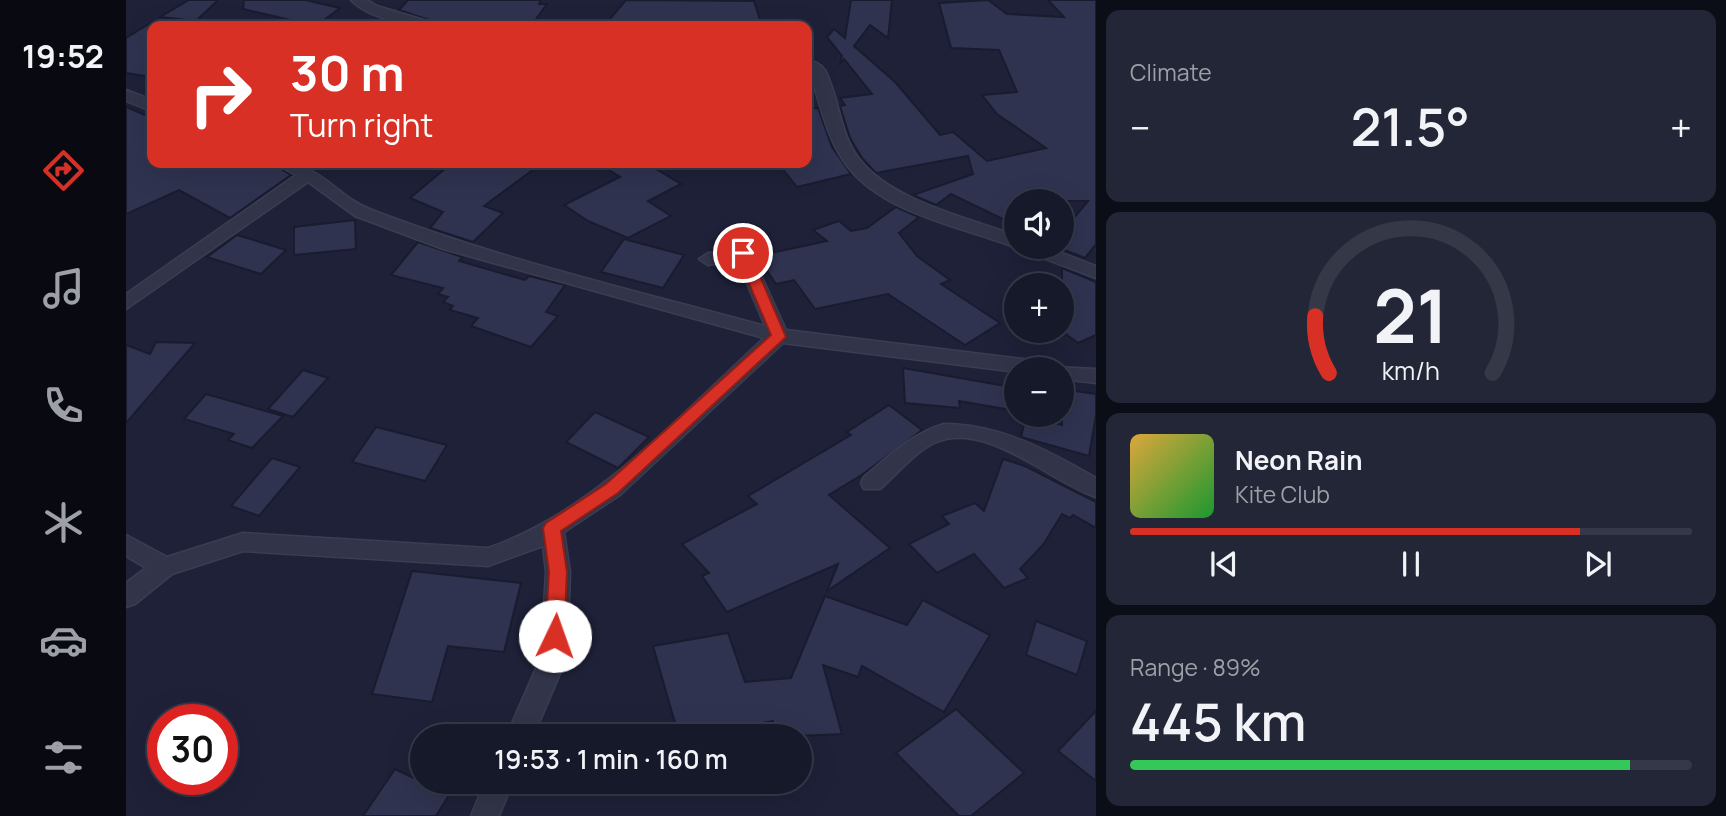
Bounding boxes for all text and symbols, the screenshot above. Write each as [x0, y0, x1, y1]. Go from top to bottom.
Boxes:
text: 19:52 [22, 34, 104, 78]
text: 30 m [290, 39, 405, 106]
icon: right [175, 49, 266, 140]
text: Climate [1130, 56, 1212, 88]
text: 21.5° [1351, 91, 1470, 162]
text: − [1130, 101, 1151, 153]
text: + [1670, 101, 1692, 153]
text: Turn right [290, 103, 433, 147]
icon: directions [39, 146, 88, 195]
map controls [1004, 189, 1074, 427]
button: sound [1004, 189, 1074, 259]
pin [713, 223, 773, 283]
icon: arrive [724, 234, 762, 272]
icon: music [39, 264, 88, 313]
text: 21 [1373, 266, 1449, 366]
button: + [1004, 273, 1074, 343]
text: km/h [1382, 353, 1440, 388]
button: − [1004, 357, 1074, 427]
icon: phone [39, 381, 88, 430]
text: Neon Rain [1235, 442, 1363, 478]
text: Kite Club [1235, 478, 1330, 510]
icon: climate [39, 498, 88, 547]
icon: previous [1205, 545, 1243, 583]
icon: pause [1392, 545, 1430, 583]
icon: next [1579, 545, 1617, 583]
position arrow [518, 599, 592, 673]
icon: car [39, 616, 88, 665]
text: Range · 89% [1130, 651, 1261, 683]
text: 445 km [1130, 686, 1306, 757]
speed limit sign: 30 [147, 704, 238, 795]
icon: filters [39, 733, 88, 782]
text: 19:53 · 1 min · 160 m [494, 741, 728, 777]

